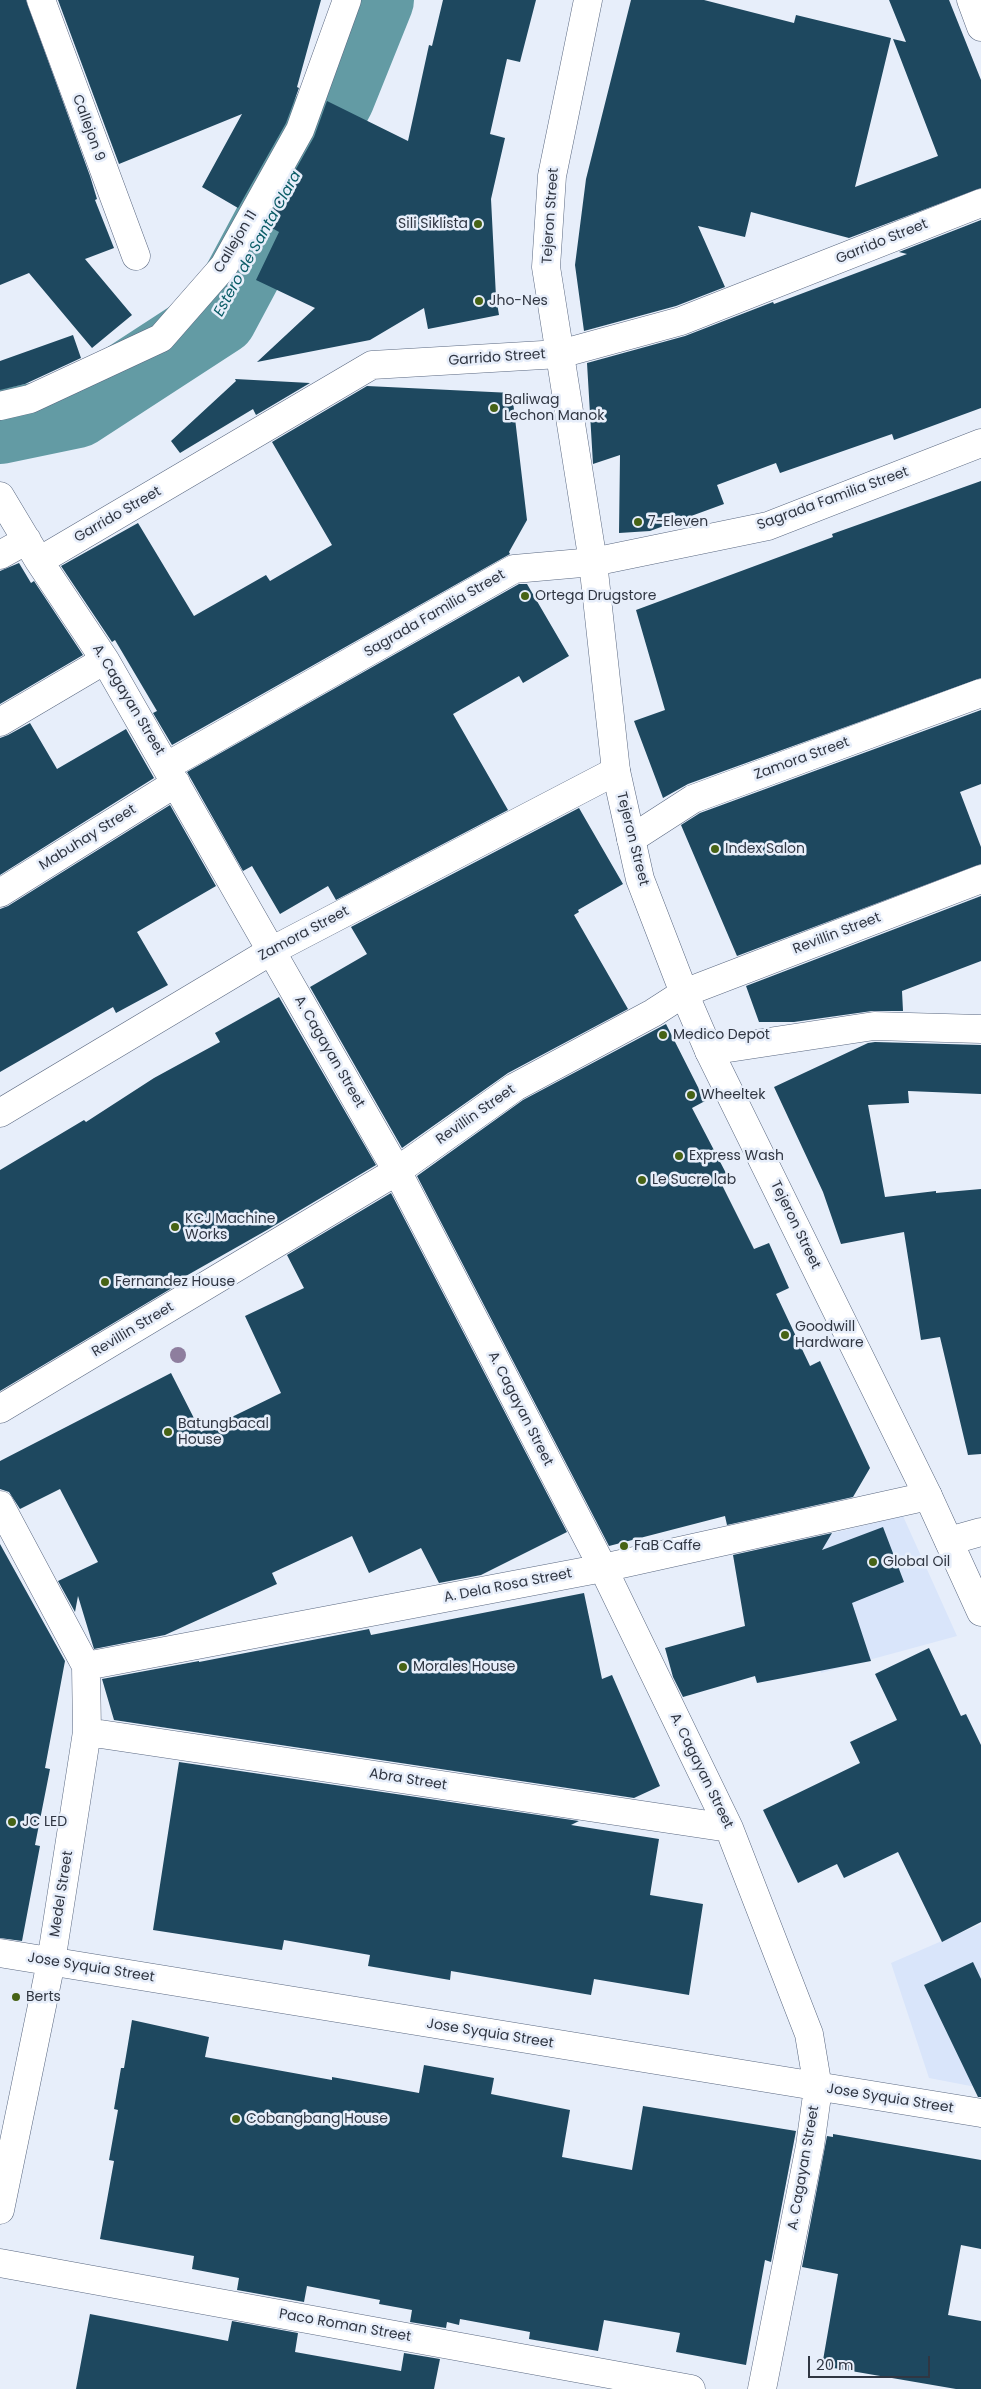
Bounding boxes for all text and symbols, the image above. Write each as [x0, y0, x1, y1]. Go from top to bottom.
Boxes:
street label: Callejon 9 [68, 92, 108, 164]
street label: Tejeron Street [539, 167, 563, 265]
water label: Estero de Santa Clara [210, 168, 306, 320]
street label: Callejon 11 [211, 208, 261, 276]
place label: Sili Siklista [398, 216, 468, 232]
street label: Garrido Street [834, 216, 930, 268]
marker: Sili Siklista [472, 218, 484, 230]
place label: Jho-Nes [489, 293, 548, 309]
marker: Jho-Nes [473, 295, 485, 307]
street label: Garrido Street [448, 346, 546, 370]
place label: Baliwag Lechon Manok [504, 392, 604, 424]
marker: Baliwag Lechon Manok [488, 402, 500, 414]
street label: Sagrada Familia Street [755, 464, 911, 534]
street label: Garrido Street [72, 483, 164, 547]
place label: 7-Eleven [648, 514, 708, 530]
marker: 7-Eleven [632, 516, 644, 528]
street label: Sagrada Familia Street [362, 567, 508, 661]
place label: Ortega Drugstore [535, 588, 656, 604]
marker: Ortega Drugstore [519, 590, 531, 602]
street label: A. Cagayan Street [88, 642, 168, 758]
street label: Zamora Street [752, 734, 852, 784]
street label: Tejeron Street [612, 790, 652, 888]
street label: Mabuhay Street [36, 801, 140, 875]
place label: Index Salon [725, 841, 805, 857]
marker: Index Salon [709, 843, 721, 855]
street label: Zamora Street [256, 903, 352, 965]
street label: Revillin Street [791, 910, 883, 958]
street label: A. Cagayan Street [290, 993, 368, 1111]
place label: Medico Depot [673, 1027, 770, 1043]
marker: Medico Depot [657, 1029, 669, 1041]
street label: Revillin Street [433, 1082, 519, 1148]
place label: Wheeltek [701, 1087, 765, 1103]
marker: Wheeltek [685, 1089, 697, 1101]
place label: Express Wash [689, 1148, 784, 1164]
marker: Express Wash [673, 1150, 685, 1162]
place label: Le Sucre lab [652, 1172, 736, 1188]
marker: Le Sucre lab [636, 1174, 648, 1186]
street label: Tejeron Street [766, 1178, 824, 1272]
place label: KCJ Machine Works [185, 1211, 275, 1244]
marker: KCJ Machine Works [169, 1221, 181, 1233]
place label: Fernandez House [115, 1274, 235, 1290]
marker: Fernandez House [99, 1276, 111, 1288]
street label: Revillin Street [89, 1299, 177, 1361]
place label: Goodwill Hardware [795, 1319, 864, 1351]
marker: Goodwill Hardware [779, 1329, 791, 1341]
street label: A. Cagayan Street [484, 1349, 556, 1469]
place label: Batungbacal House [178, 1416, 269, 1448]
marker: Batungbacal House [162, 1426, 174, 1438]
place label: FaB Caffe [634, 1538, 701, 1554]
marker: FaB Caffe [618, 1540, 630, 1552]
place label: Global Oil [883, 1554, 950, 1570]
marker: Global Oil [867, 1556, 879, 1568]
street label: A. Dela Rosa Street [442, 1565, 574, 1607]
place label: Morales House [413, 1659, 515, 1675]
marker: Morales House [397, 1661, 409, 1673]
street label: A. Cagayan Street [666, 1711, 736, 1831]
street label: Abra Street [368, 1766, 448, 1794]
place label: JC LED [22, 1814, 67, 1830]
marker: JC LED [6, 1816, 18, 1828]
street label: Medel Street [47, 1850, 77, 1938]
street label: Jose Syquia Street [26, 1950, 156, 1986]
place label: Berts [26, 1989, 61, 2005]
marker: Berts [10, 1991, 22, 2003]
street label: Jose Syquia Street [425, 2016, 555, 2052]
street label: Jose Syquia Street [825, 2081, 955, 2117]
street label: A. Cagayan Street [785, 2104, 823, 2232]
place label: Cobangbang House [246, 2111, 388, 2127]
marker: Cobangbang House [230, 2113, 242, 2125]
street label: Paco Roman Street [278, 2306, 412, 2346]
scale bar [811, 2346, 934, 2378]
text: 20 m [816, 2354, 854, 2375]

